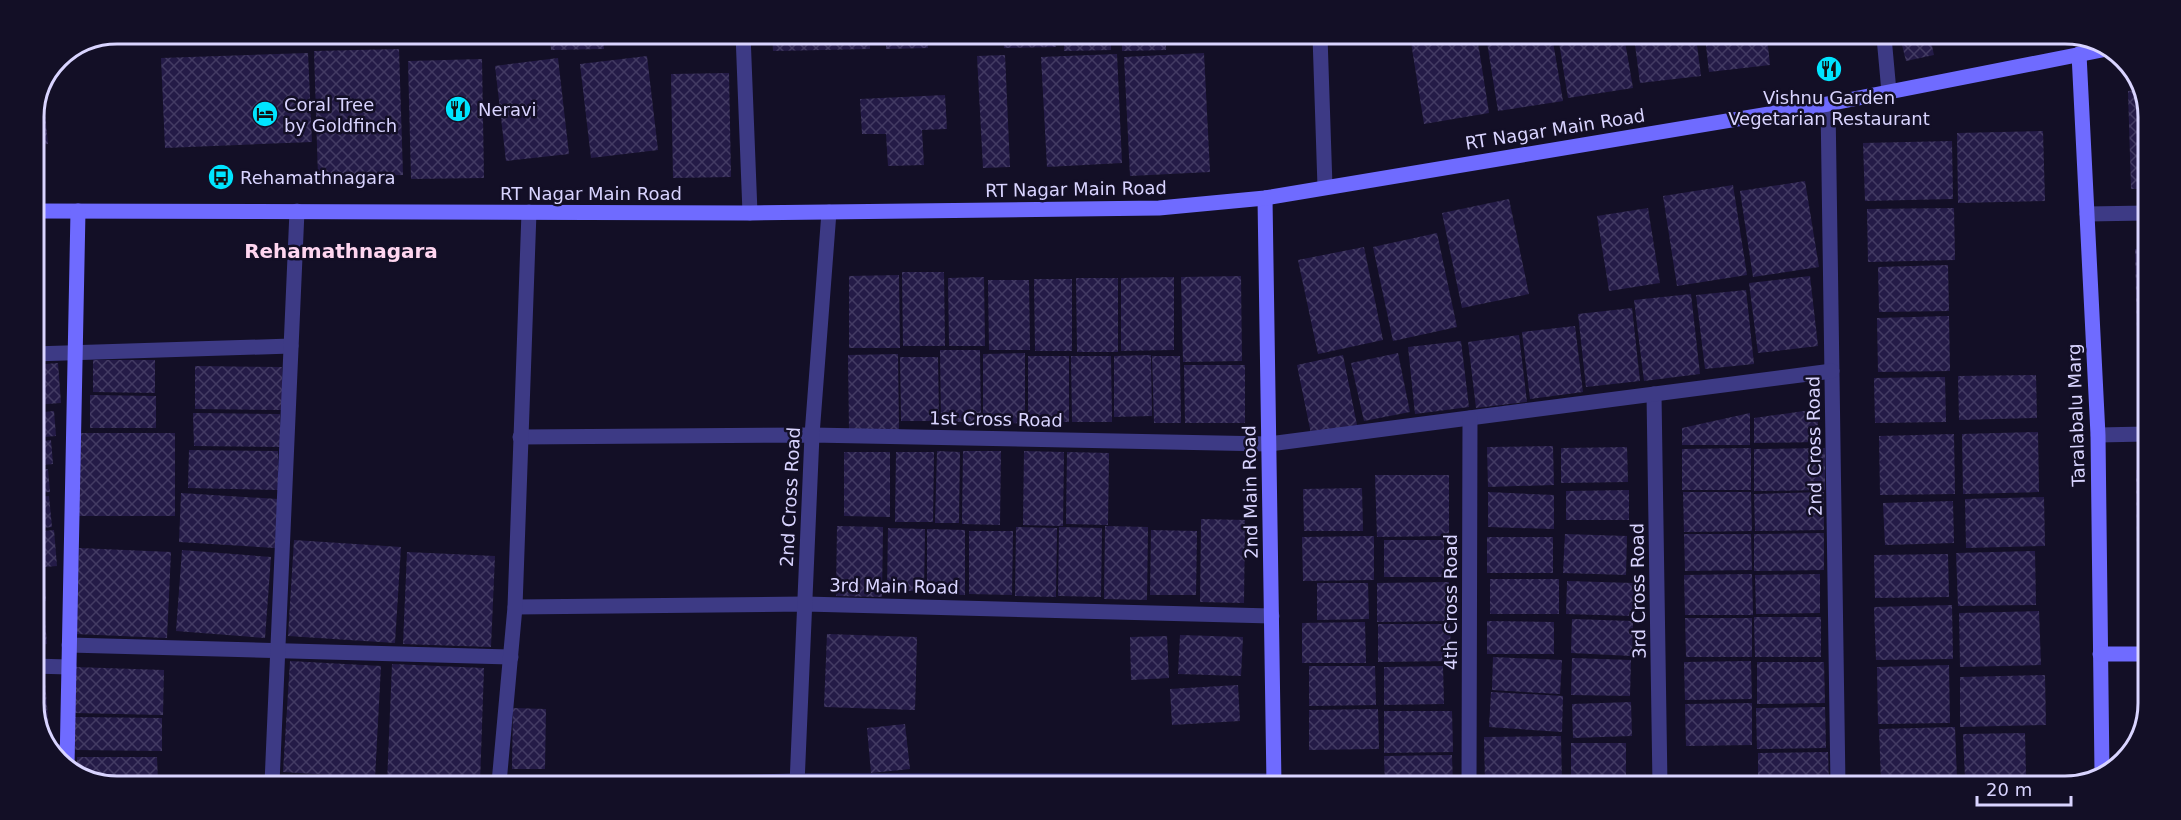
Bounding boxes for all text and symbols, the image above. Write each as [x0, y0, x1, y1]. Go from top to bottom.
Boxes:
restaurant icon: Vishnu Garden Vegetarian Restaurant [1814, 54, 1844, 84]
place label: Vishnu Garden Vegetarian Restaurant [1728, 87, 1930, 129]
place label: Coral Tree by Goldfinch [284, 94, 397, 136]
restaurant icon: Neravi [443, 94, 473, 124]
hotel icon: Coral Tree by Goldfinch [250, 99, 280, 129]
place label: Neravi [478, 99, 537, 120]
street label: RT Nagar Main Road [1464, 104, 1646, 154]
bus stop icon: Rehamathnagara [206, 162, 236, 192]
place label: Rehamathnagara [240, 167, 396, 188]
street label: RT Nagar Main Road [985, 177, 1167, 201]
street label: RT Nagar Main Road [500, 183, 682, 204]
district label: Rehamathnagara [244, 239, 438, 263]
street label: Taralabalu Marg [2063, 343, 2089, 488]
street label: 2nd Cross Road [1802, 376, 1826, 516]
street label: 1st Cross Road [929, 407, 1063, 431]
street label: 2nd Main Road [1238, 425, 1262, 559]
street label: 2nd Cross Road [776, 426, 804, 568]
street label: 3rd Cross Road [1626, 523, 1650, 659]
street label: 4th Cross Road [1440, 534, 1461, 670]
street label: 3rd Main Road [829, 574, 959, 598]
scale bar [1977, 769, 2072, 807]
text: 20 m [1986, 779, 2032, 800]

